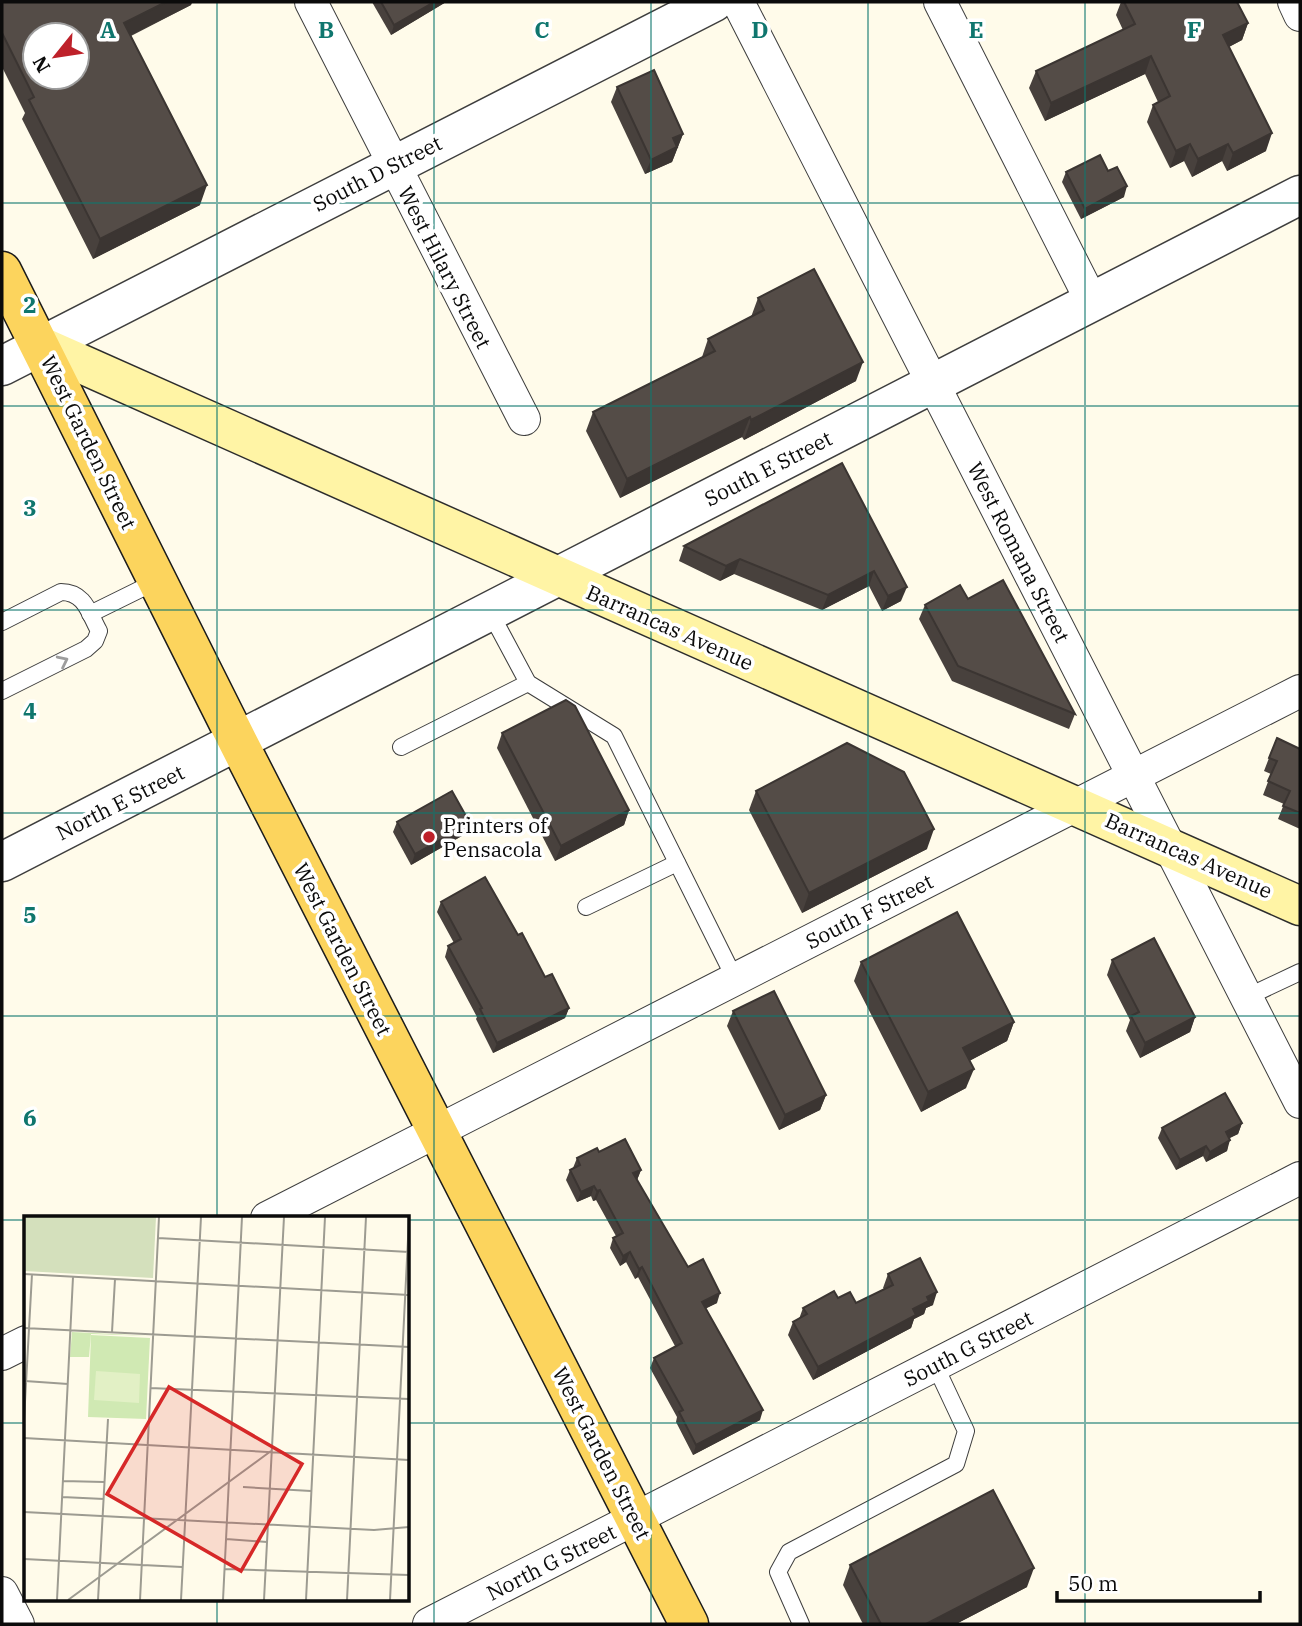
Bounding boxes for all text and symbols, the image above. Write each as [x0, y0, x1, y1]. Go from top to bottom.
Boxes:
text: A [100, 14, 116, 44]
text: B [318, 14, 334, 44]
text: C [534, 14, 550, 44]
text: D [751, 14, 769, 44]
text: E [968, 14, 984, 44]
text: F [1187, 14, 1201, 44]
north arrow [21, 21, 91, 91]
text: N [27, 52, 55, 77]
street label: South D Street [308, 128, 446, 218]
street label: West Hilary Street [392, 181, 498, 353]
text: 2 [23, 289, 37, 319]
street label: West Garden Street [35, 350, 143, 534]
street label: South E Street [699, 424, 837, 512]
street label: West Romana Street [961, 457, 1077, 647]
text: 3 [23, 492, 37, 522]
street label: Barrancas Avenue [582, 578, 758, 676]
one-way arrow [56, 656, 68, 670]
text: 4 [23, 695, 37, 725]
street label: North E Street [51, 758, 189, 846]
street label: Barrancas Avenue [1101, 806, 1277, 904]
place label: Printers of Pensacola [443, 811, 549, 863]
marker: Printers of Pensacola [421, 829, 437, 845]
street label: West Garden Street [287, 858, 399, 1040]
street label: South F Street [800, 867, 938, 955]
text: 5 [23, 899, 37, 929]
text: 6 [23, 1102, 37, 1132]
inset map [24, 1216, 410, 1602]
street label: South G Street [899, 1303, 1037, 1393]
street label: West Garden Street [546, 1362, 658, 1544]
street label: North G Street [481, 1517, 621, 1607]
scale bar [1057, 1560, 1260, 1604]
text: 50 m [1068, 1569, 1118, 1597]

